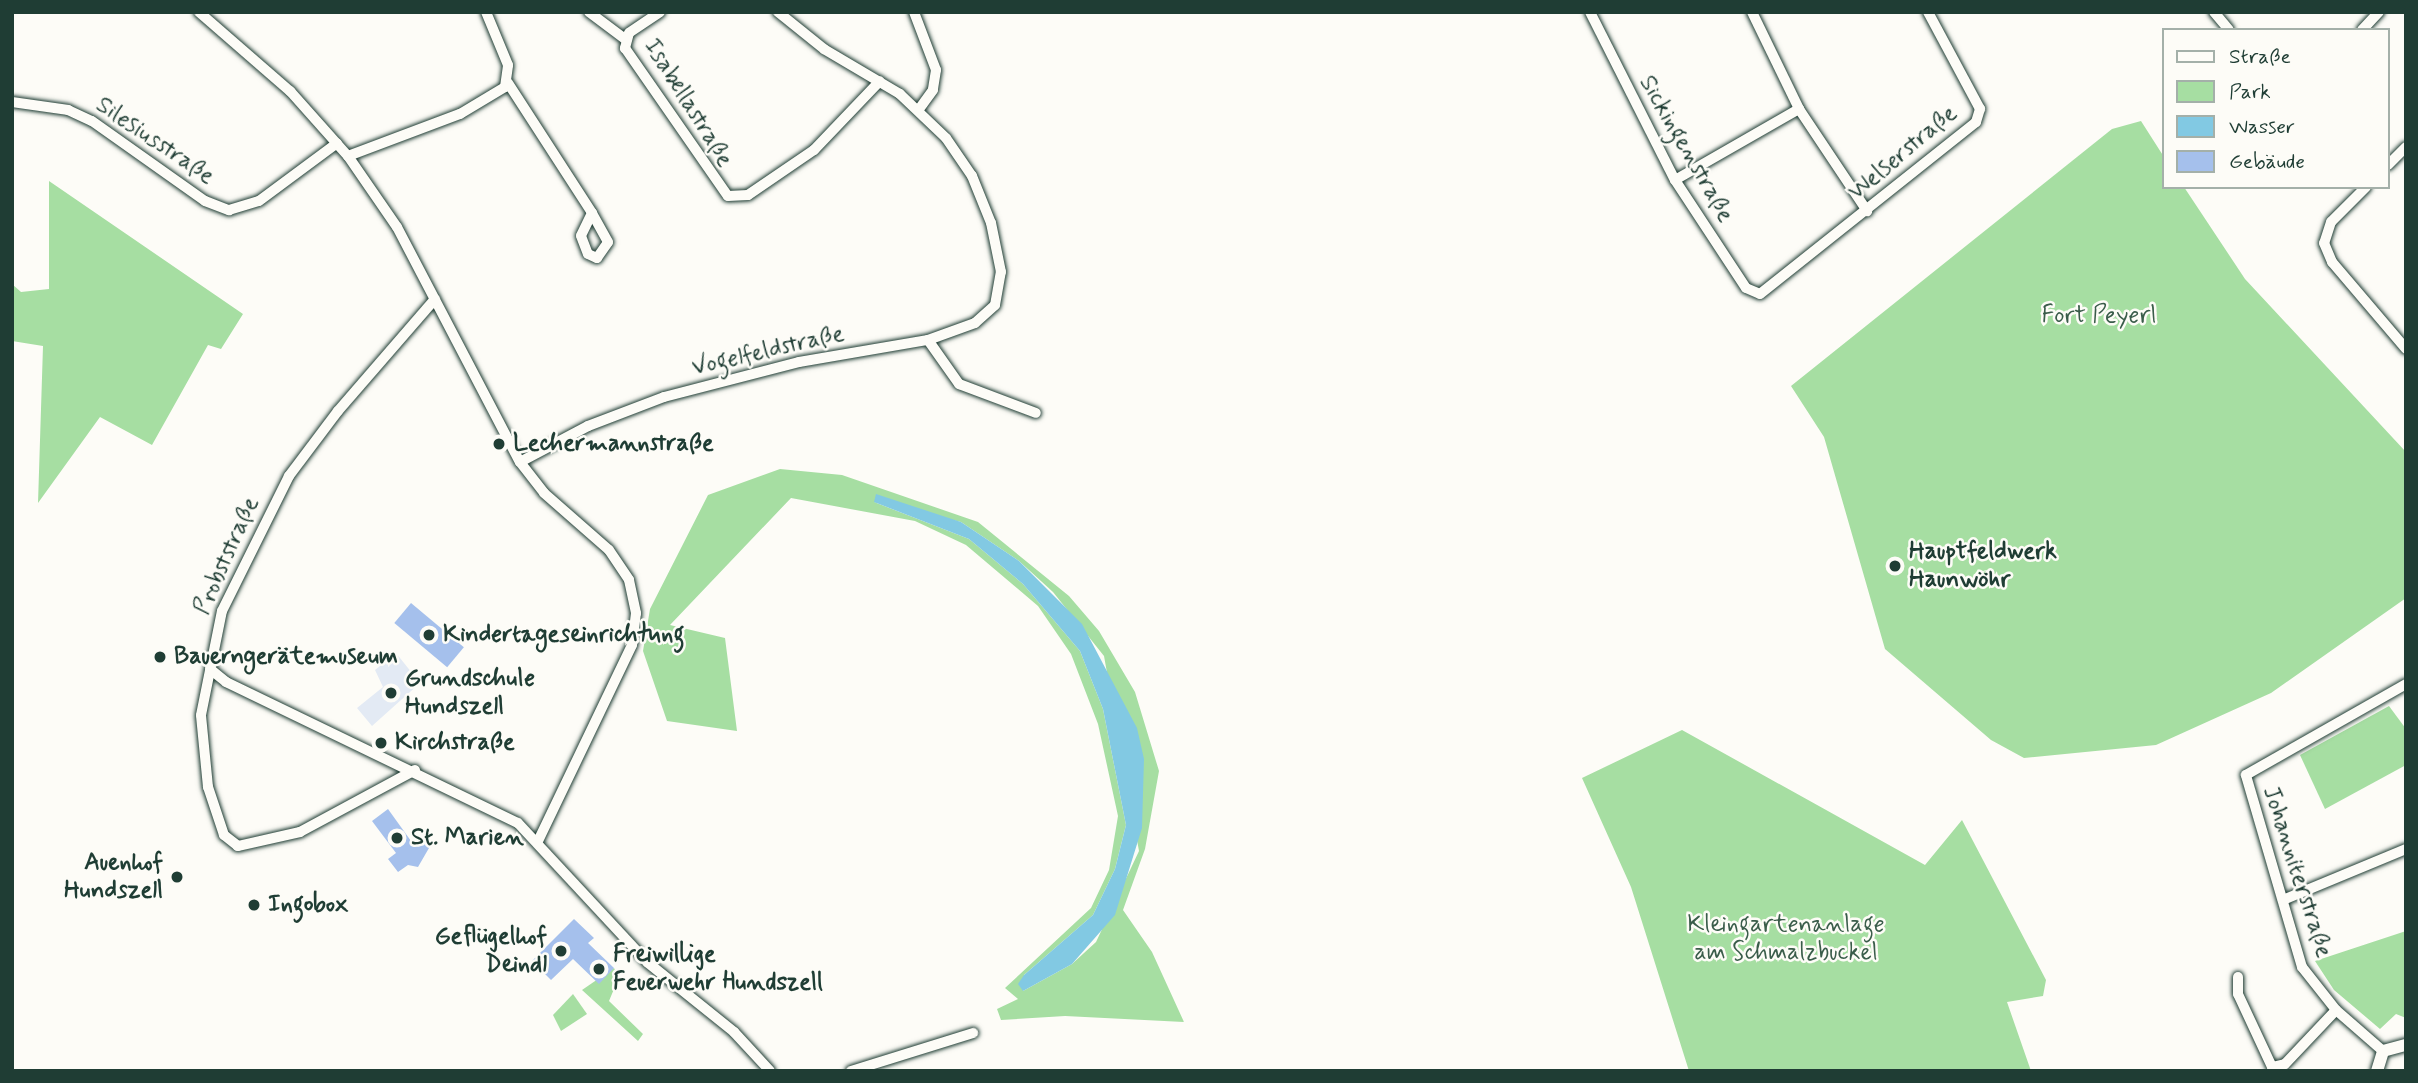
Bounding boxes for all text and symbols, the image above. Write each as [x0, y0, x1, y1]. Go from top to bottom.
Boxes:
legend [2162, 28, 2390, 189]
street label: Isabellastraße [637, 34, 739, 172]
text: Straße [2229, 43, 2291, 71]
street label: Sickingenstraße [1632, 70, 1740, 228]
text: Park [2229, 78, 2271, 106]
street label: Silesiusstraße [90, 91, 220, 191]
street label: Welserstraße [1843, 99, 1963, 207]
text: Wasser [2229, 113, 2295, 141]
text: Gebäude [2229, 148, 2305, 176]
park label: Fort Peyerl [2041, 302, 2157, 330]
street label: Vogelfeldstraße [689, 320, 847, 382]
place label: Lechermannstraße [513, 430, 714, 458]
marker: Lechermannstraße [491, 436, 507, 452]
street label: Probststraße [188, 493, 266, 619]
place label: Hauptfeldwerk Haunwöhr [1909, 538, 2057, 594]
marker: Hauptfeldwerk Haunwöhr [1887, 558, 1903, 574]
place label: Kindertageseinrichtung [443, 621, 684, 649]
marker: Kindertageseinrichtung [421, 627, 437, 643]
place label: Bauerngerätemuseum [174, 643, 398, 671]
marker: Bauerngerätemuseum [152, 649, 168, 665]
place label: Grundschule Hundszell [405, 665, 535, 721]
marker: Grundschule Hundszell [383, 685, 399, 701]
place label: Kirchstraße [395, 729, 515, 757]
marker: Kirchstraße [373, 735, 389, 751]
street label: Johanniterstraße [2256, 783, 2338, 961]
place label: St. Marien [411, 824, 524, 852]
marker: St. Marien [389, 830, 405, 846]
place label: Auenhof Hundszell [64, 849, 163, 905]
marker: Auenhof Hundszell [169, 869, 185, 885]
place label: Ingobox [268, 891, 348, 919]
marker: Ingobox [246, 897, 262, 913]
park label: Kleingartenanlage am Schmalzbuckel [1687, 911, 1885, 967]
place label: Geflügelhof Deindl [435, 923, 547, 979]
place label: Freiwillige Feuerwehr Hundszell [613, 941, 821, 997]
marker: Geflügelhof Deindl [553, 943, 569, 959]
marker: Freiwillige Feuerwehr Hundszell [591, 961, 607, 977]

